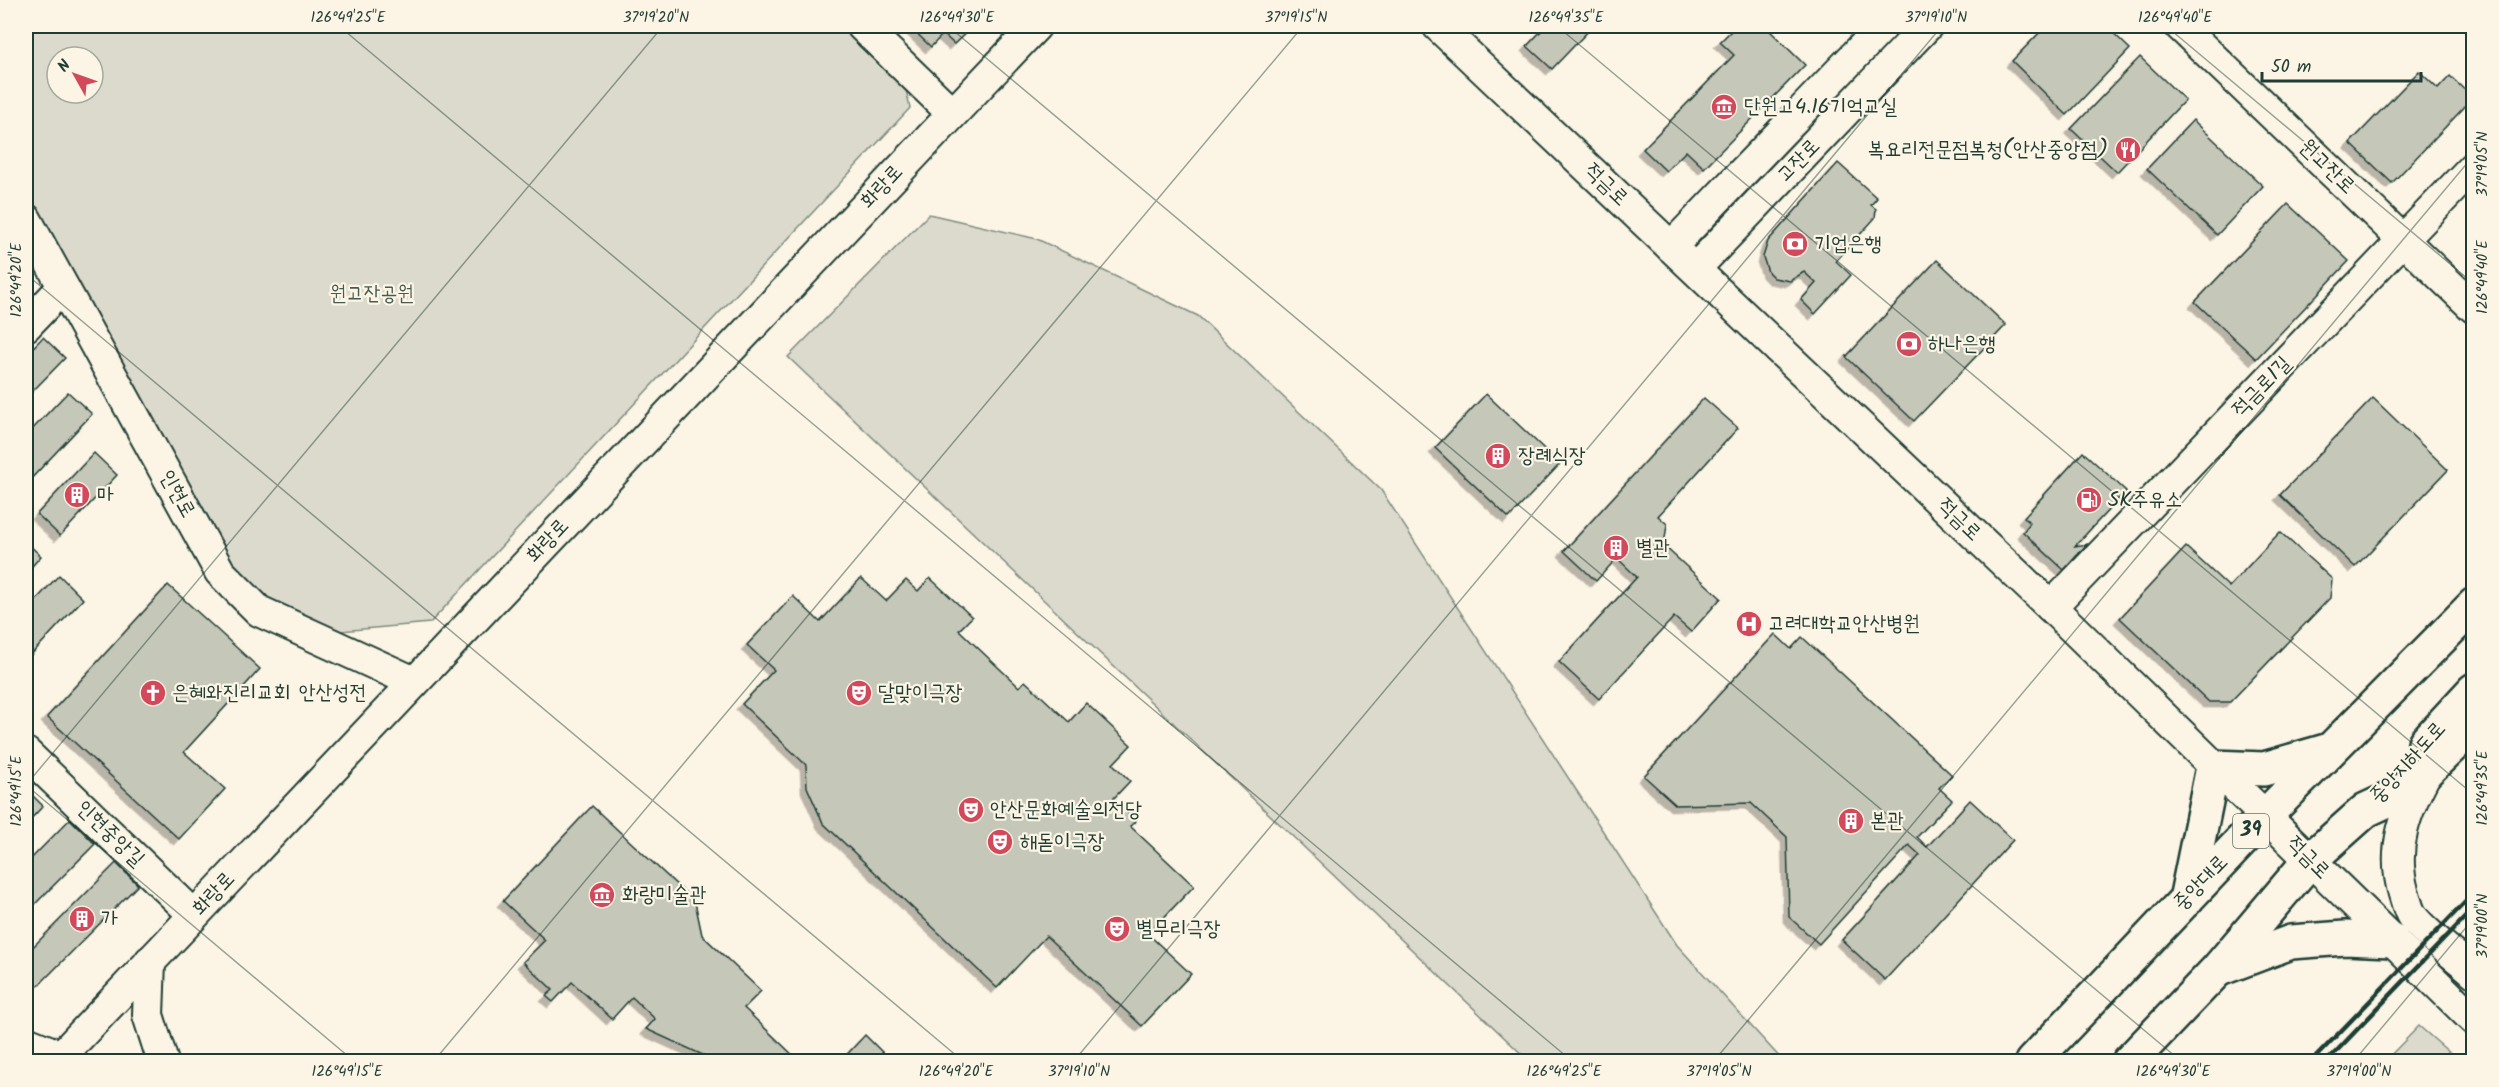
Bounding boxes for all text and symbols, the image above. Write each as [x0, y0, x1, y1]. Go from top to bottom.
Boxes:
text: 126°49'25"E [310, 6, 387, 30]
text: 37°19'20"N [623, 6, 689, 30]
text: 126°49'30"E [920, 6, 995, 30]
text: 37°19'15"N [1265, 6, 1327, 30]
text: 126°49'35"E [1529, 6, 1605, 30]
text: 37°19'10"N [1905, 6, 1967, 30]
text: 126°49'40"E [2138, 6, 2213, 30]
north arrow [45, 45, 105, 105]
scale bar [2262, 45, 2421, 83]
text: 50 m [2271, 53, 2311, 82]
text: N [52, 54, 77, 78]
place label: 단원고4.16기억교실 [1744, 91, 1897, 124]
museum icon: 단원고4.16기억교실 [1709, 92, 1739, 122]
street label: 고잔로 [1770, 131, 1828, 191]
text: 37°19'05"N [2471, 131, 2495, 197]
street label: 원고잔로 [2291, 132, 2363, 202]
place label: 복요리전문점복청(안산중앙점) [1868, 134, 2108, 167]
restaurant icon: 복요리전문점복청(안산중앙점) [2113, 135, 2143, 165]
street label: 적금로 [1576, 156, 1636, 214]
street label: 화랑로 [853, 157, 911, 217]
place label: 기업은행 [1814, 228, 1882, 261]
bank icon: 기업은행 [1780, 229, 1810, 259]
text: 126°49'40"E [2471, 239, 2495, 314]
text: 126°49'20"E [5, 241, 29, 317]
park label: 원고잔공원 [330, 278, 414, 311]
place label: 하나은행 [1928, 328, 1996, 361]
bank icon: 하나은행 [1894, 329, 1924, 359]
street label: 적금로1길 [2224, 349, 2300, 425]
place label: 장례식장 [1518, 440, 1586, 473]
building icon: 장례식장 [1483, 441, 1513, 471]
street label: 인현로 [150, 464, 204, 524]
place label: 마 [97, 479, 114, 512]
building icon: 마 [62, 480, 92, 510]
place label: SK주유소 [2108, 484, 2182, 517]
fuel station icon: SK주유소 [2074, 485, 2104, 515]
street label: 적금로 [1929, 491, 1989, 549]
street label: 화랑로 [519, 511, 577, 571]
place label: 별관 [1636, 532, 1670, 565]
building icon: 별관 [1601, 533, 1631, 563]
place label: 고려대학교안산병원 [1768, 608, 1920, 641]
hospital icon: 고려대학교안산병원 [1734, 609, 1764, 639]
place label: 은혜와진리교회 안산성전 [172, 677, 366, 710]
place label: 달맞이극장 [878, 677, 963, 710]
church icon: 은혜와진리교회 안산성전 [138, 678, 168, 708]
theatre icon: 달맞이극장 [844, 678, 874, 708]
street label: 중앙지하도로 [2362, 714, 2454, 812]
text: 126°49'35"E [2471, 749, 2495, 825]
text: 126°49'15"E [5, 754, 29, 827]
street label: 인현중앙길 [68, 793, 152, 875]
place label: 안산문화예술의전당 [990, 794, 1142, 827]
theatre icon: 안산문화예술의전당 [956, 795, 986, 825]
place label: 본관 [1870, 805, 1904, 838]
building icon: 본관 [1836, 806, 1866, 836]
road number: 39 [2233, 814, 2269, 848]
place label: 해돋이극장 [1020, 826, 1105, 859]
theatre icon: 해돋이극장 [985, 827, 1015, 857]
street label: 적금로 [2278, 828, 2338, 888]
street label: 중앙대로 [2166, 847, 2236, 919]
street label: 화랑로 [185, 864, 243, 924]
place label: 화랑미술관 [622, 879, 707, 912]
museum icon: 화랑미술관 [587, 880, 617, 910]
text: 37°19'00"N [2471, 894, 2495, 958]
place label: 가 [101, 903, 118, 936]
building icon: 가 [67, 904, 97, 934]
place label: 별무리극장 [1136, 913, 1221, 946]
theatre icon: 별무리극장 [1102, 914, 1132, 944]
text: 126°49'15"E [311, 1060, 384, 1084]
text: 126°49'20"E [919, 1060, 995, 1084]
text: 37°19'10"N [1048, 1060, 1110, 1084]
text: 126°49'25"E [1526, 1060, 1603, 1084]
text: 37°19'05"N [1686, 1060, 1752, 1084]
text: 126°49'30"E [2136, 1060, 2211, 1084]
text: 37°19'00"N [2327, 1060, 2391, 1084]

